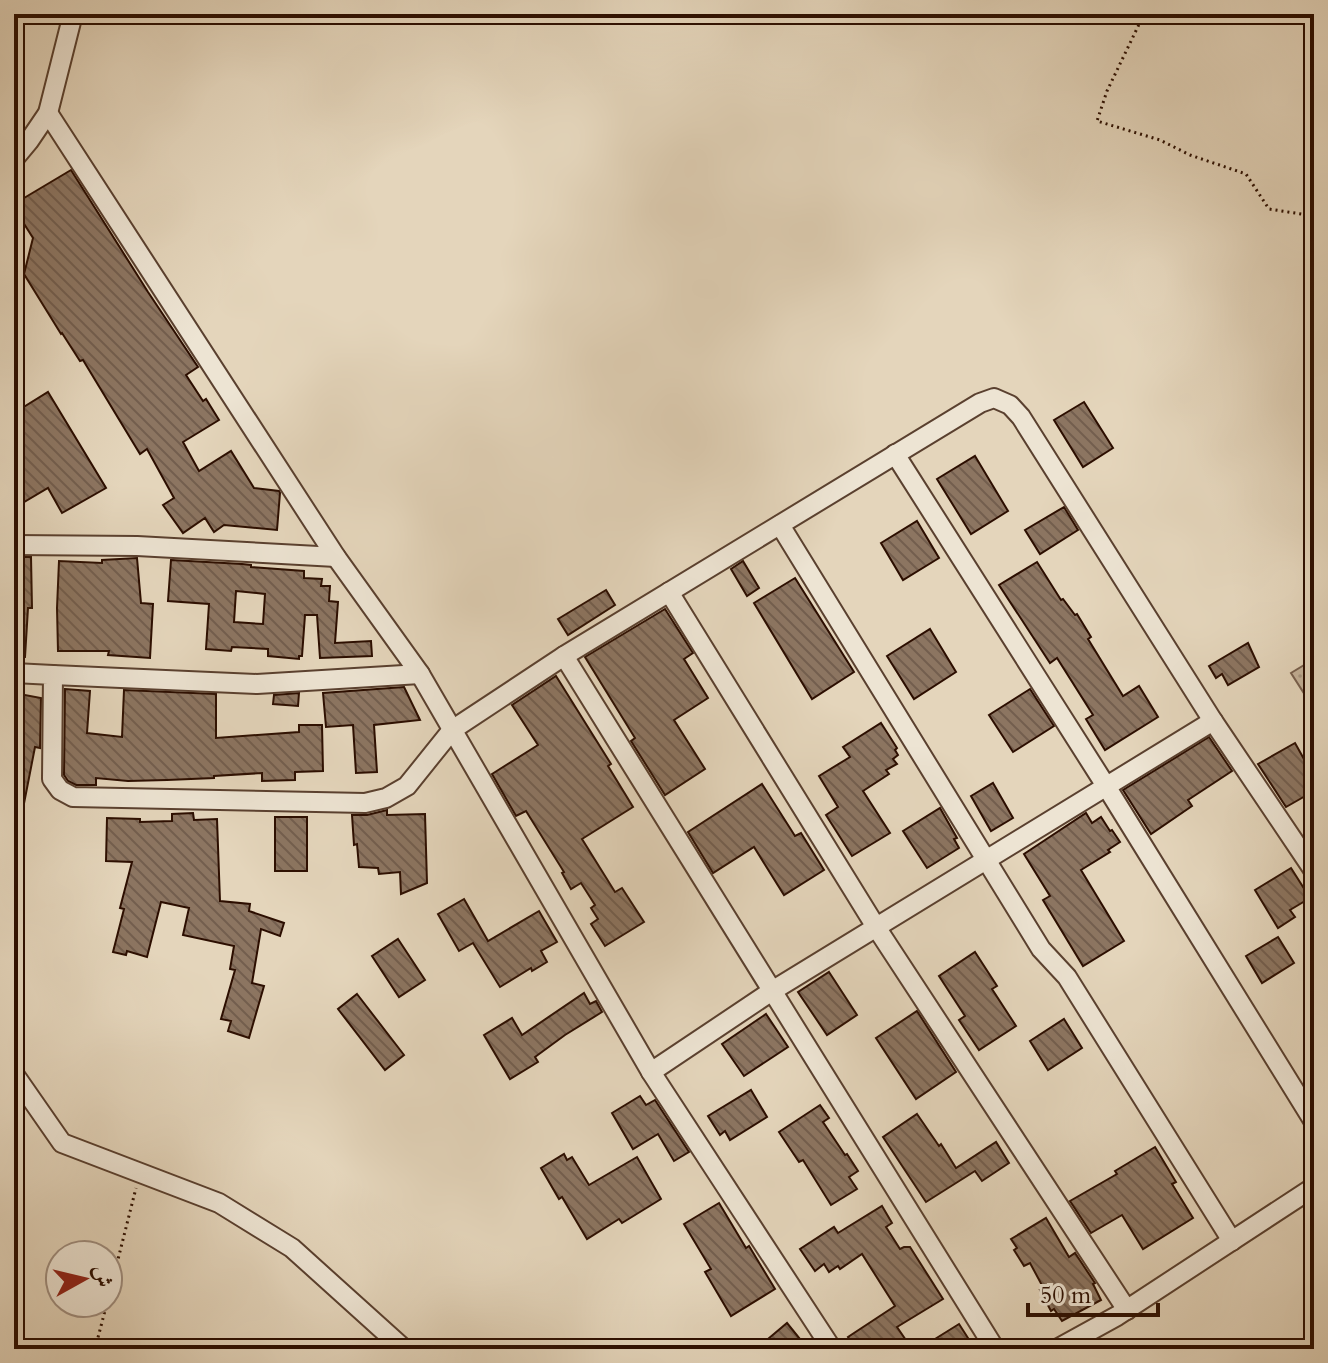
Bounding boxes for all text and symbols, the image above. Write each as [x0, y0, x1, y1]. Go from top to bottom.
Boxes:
north arrow [44, 1239, 124, 1319]
text: ش [86, 1263, 119, 1289]
scale bar [1028, 1267, 1158, 1317]
text: 50 m [1040, 1279, 1092, 1312]

